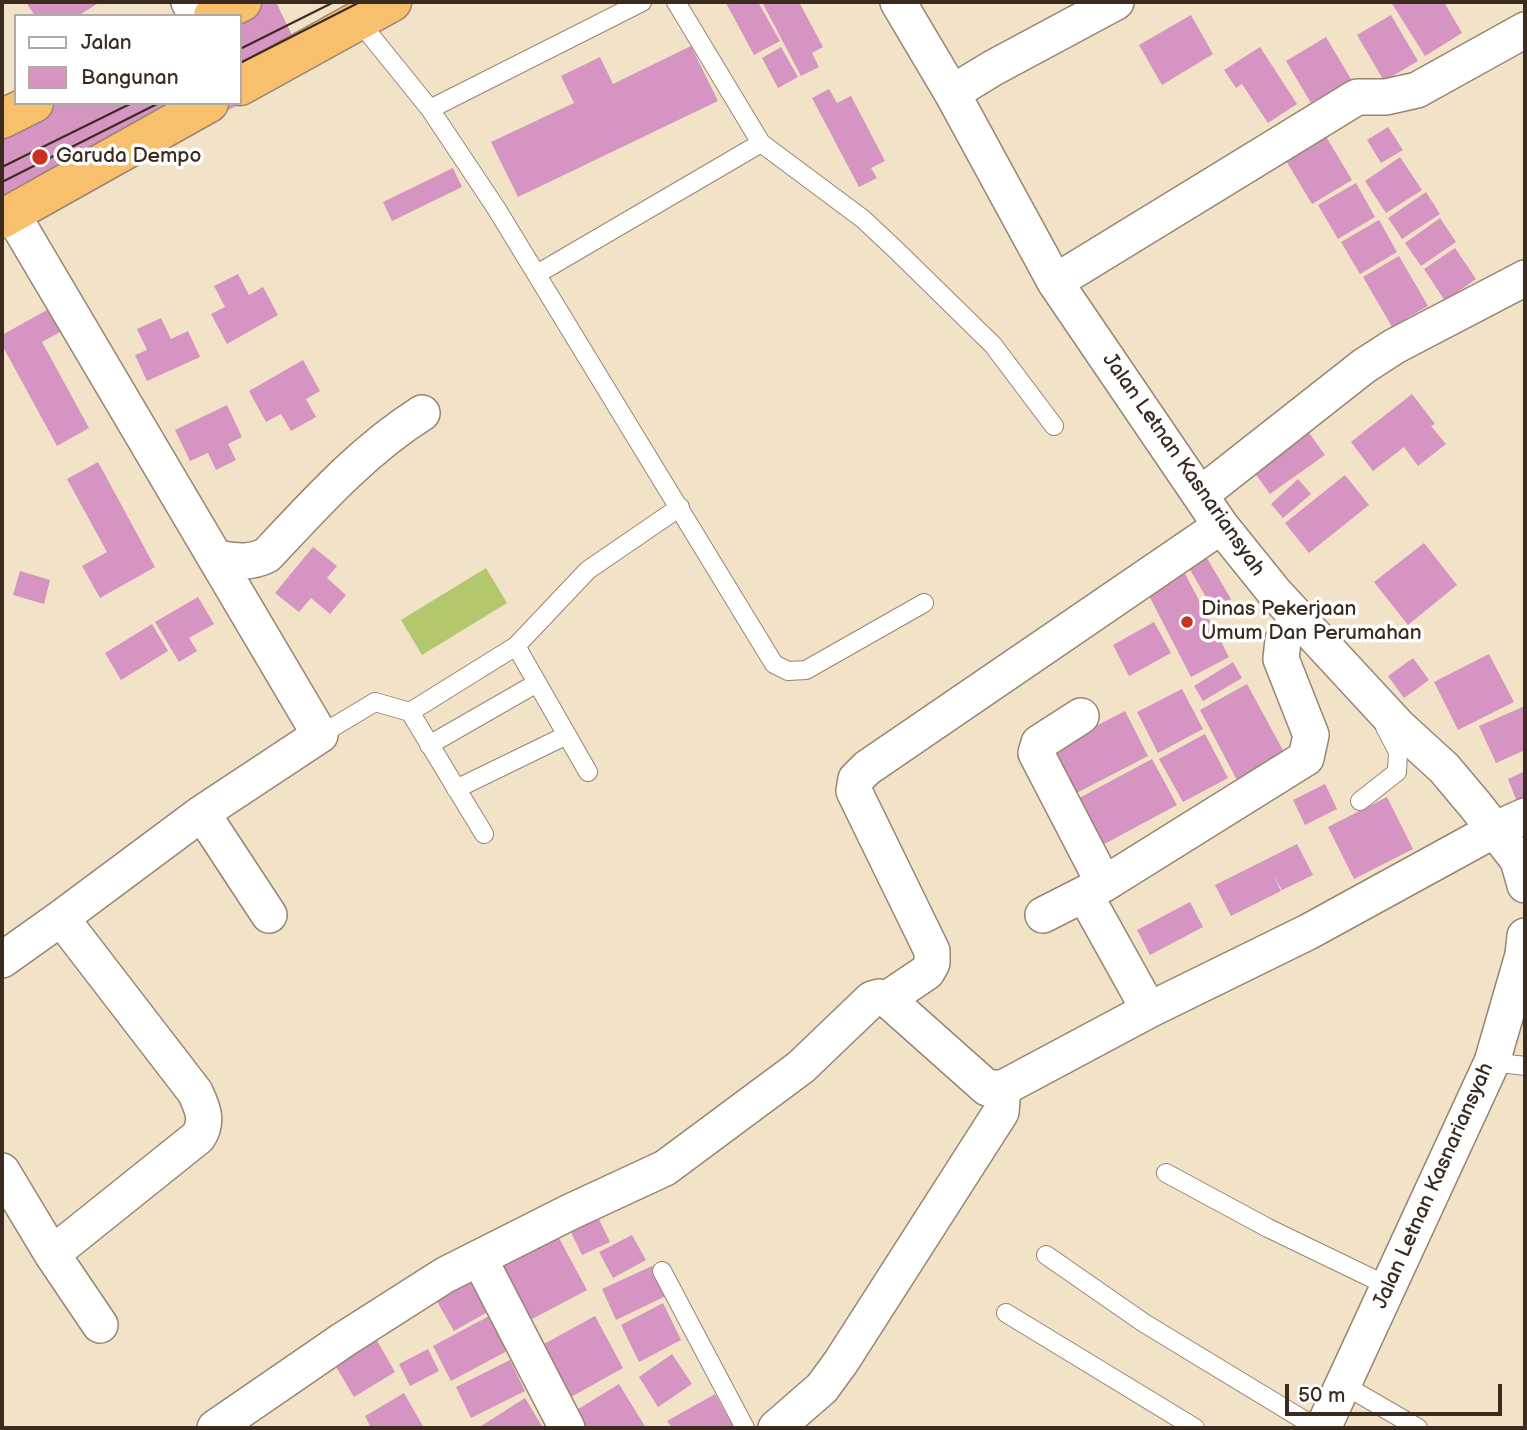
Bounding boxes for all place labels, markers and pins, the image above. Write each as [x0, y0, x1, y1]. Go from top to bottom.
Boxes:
place label: Garuda Dempo [56, 144, 201, 170]
marker: Garuda Dempo [30, 147, 50, 167]
place label: Dinas Pekerjaan Umum Dan Perumahan [1201, 597, 1421, 647]
marker: Dinas Pekerjaan Umum Dan Perumahan [1179, 614, 1195, 630]

